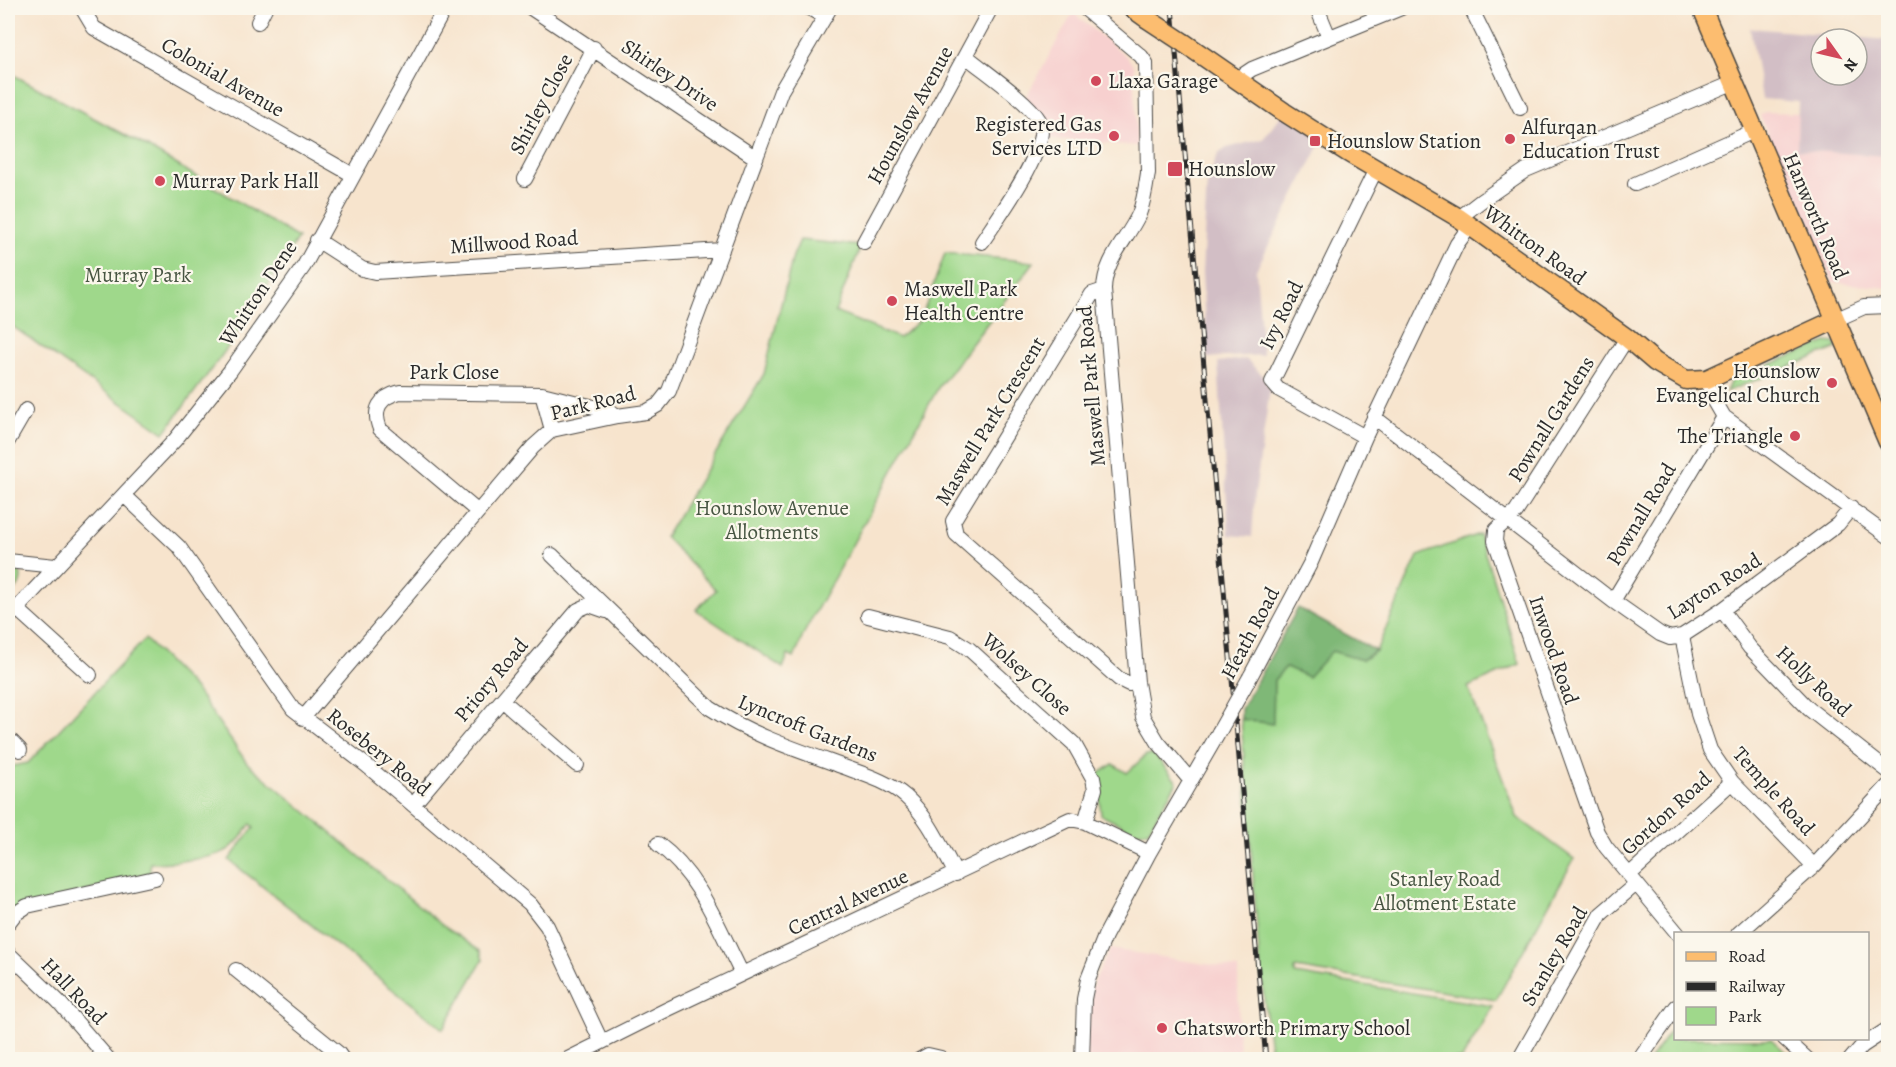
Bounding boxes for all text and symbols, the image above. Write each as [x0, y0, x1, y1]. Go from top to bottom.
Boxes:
north arrow [1809, 27, 1869, 87]
street label: Colonial Avenue [156, 30, 290, 124]
street label: Shirley Drive [616, 32, 724, 118]
street label: Hounslow Avenue [860, 41, 960, 189]
street label: Shirley Close [503, 49, 579, 159]
text: N [1838, 54, 1863, 76]
place label: Llaxa Garage [1108, 67, 1218, 95]
marker: Llaxa Garage [1089, 74, 1103, 88]
place label: Registered Gas Services LTD [975, 110, 1102, 162]
place label: Alfurqan Education Trust [1521, 113, 1660, 165]
place label: Hounslow Station [1327, 127, 1481, 155]
marker: Registered Gas Services LTD [1107, 129, 1121, 143]
marker: Alfurqan Education Trust [1503, 132, 1517, 146]
marker: Hounslow Station [1308, 134, 1322, 148]
street label: Hanworth Road [1777, 148, 1856, 284]
place label: Hounslow [1188, 155, 1275, 183]
marker: Hounslow [1166, 160, 1184, 178]
place label: Murray Park Hall [172, 167, 319, 195]
marker: Murray Park Hall [153, 174, 167, 188]
street label: Whitton Road [1477, 198, 1592, 292]
street label: Millwood Road [449, 224, 580, 260]
street label: Whitton Dene [212, 235, 304, 352]
park label: Murray Park [85, 261, 192, 289]
place label: Maswell Park Health Centre [904, 275, 1024, 327]
street label: Ivy Road [1252, 275, 1310, 354]
marker: Maswell Park Health Centre [885, 294, 899, 308]
street label: Maswell Park Road [1070, 304, 1112, 468]
street label: Maswell Park Crescent [928, 331, 1052, 511]
street label: Pownall Gardens [1501, 351, 1601, 487]
place label: Hounslow Evangelical Church [1656, 357, 1820, 409]
street label: Park Close [409, 358, 499, 386]
marker: Hounslow Evangelical Church [1825, 376, 1839, 390]
street label: Park Road [547, 379, 639, 427]
place label: The Triangle [1677, 422, 1783, 450]
marker: The Triangle [1788, 429, 1802, 443]
street label: Pownall Road [1599, 457, 1683, 570]
park label: Hounslow Avenue Allotments [695, 494, 849, 546]
street label: Layton Road [1662, 546, 1767, 626]
street label: Heath Road [1214, 581, 1286, 684]
street label: Inwood Road [1522, 592, 1586, 709]
street label: Wolsey Close [975, 626, 1078, 722]
street label: Priory Road [448, 632, 535, 728]
street label: Holly Road [1770, 639, 1858, 724]
street label: Lyncroft Gardens [734, 687, 882, 769]
street label: Rosebery Road [321, 701, 437, 803]
street label: Temple Road [1727, 741, 1822, 842]
street label: Gordon Road [1615, 764, 1718, 861]
street label: Central Avenue [783, 862, 913, 942]
park label: Stanley Road Allotment Estate [1373, 865, 1516, 917]
street label: Stanley Road [1514, 900, 1594, 1011]
legend [1674, 932, 1869, 1040]
text: Road [1728, 944, 1766, 968]
street label: Hall Road [35, 951, 114, 1031]
text: Railway [1728, 974, 1786, 998]
text: Park [1728, 1004, 1762, 1028]
place label: Chatsworth Primary School [1174, 1014, 1410, 1042]
marker: Chatsworth Primary School [1155, 1021, 1169, 1035]

